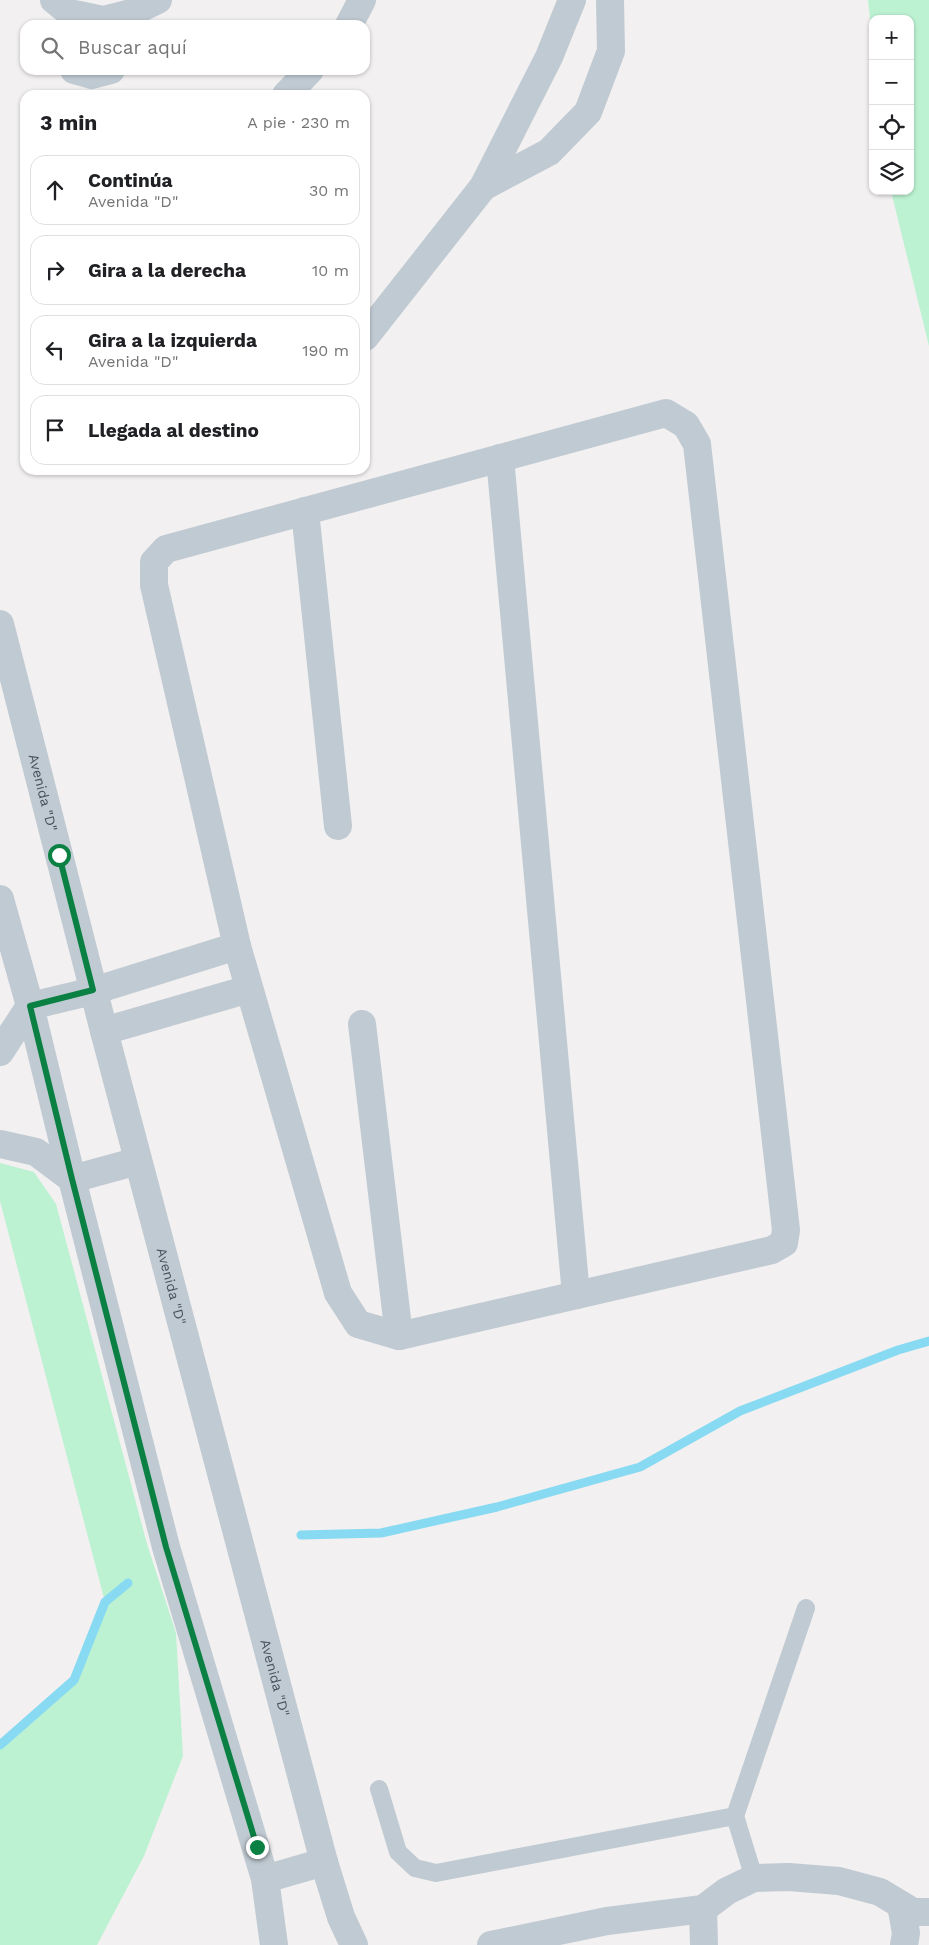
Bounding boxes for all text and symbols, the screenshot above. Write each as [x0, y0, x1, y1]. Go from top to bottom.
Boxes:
map controls [869, 15, 914, 195]
button: + [869, 15, 914, 60]
search box [20, 20, 370, 75]
icon: search [38, 34, 66, 62]
text: Buscar aquí [78, 36, 187, 59]
button: − [869, 60, 914, 105]
button: locate [869, 105, 914, 150]
text: 3 min [40, 110, 97, 135]
text: A pie · 230 m [247, 113, 350, 132]
button: layers [869, 150, 914, 195]
text: Continúa [88, 169, 172, 192]
icon: ahead [41, 176, 69, 204]
text: 30 m [309, 181, 349, 200]
text: Avenida "D" [88, 192, 178, 211]
icon: right [41, 256, 69, 284]
text: Gira a la derecha [88, 259, 246, 282]
text: 10 m [312, 261, 349, 280]
text: Gira a la izquierda [88, 329, 257, 352]
icon: left [41, 336, 69, 364]
text: 190 m [302, 341, 349, 360]
text: Avenida "D" [88, 352, 178, 371]
icon: arrive [41, 416, 69, 444]
text: Llegada al destino [88, 419, 259, 442]
street label: Avenida "D" [26, 752, 61, 833]
route start [48, 844, 71, 867]
street label: Avenida "D" [154, 1246, 189, 1326]
street label: Avenida "D" [257, 1637, 293, 1718]
route end [246, 1836, 269, 1859]

